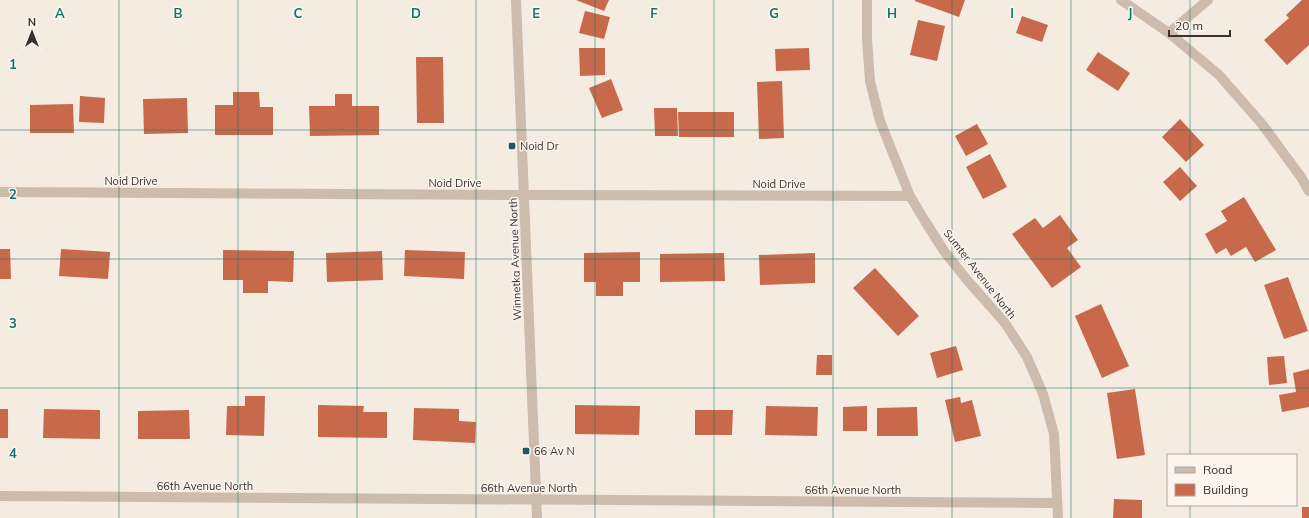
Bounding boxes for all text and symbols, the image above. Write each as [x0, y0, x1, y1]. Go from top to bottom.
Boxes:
text: A [55, 5, 65, 21]
text: B [174, 5, 183, 21]
text: C [294, 5, 303, 21]
text: D [411, 5, 421, 21]
text: E [532, 5, 540, 21]
text: F [650, 5, 658, 21]
text: G [769, 5, 779, 21]
text: H [887, 5, 897, 21]
text: I [1010, 5, 1014, 21]
text: J [1128, 5, 1132, 21]
north arrow [12, 12, 52, 52]
scale bar [1169, 12, 1230, 38]
text: N [28, 15, 36, 29]
text: 20 m [1175, 18, 1203, 33]
text: 1 [9, 56, 17, 72]
place label: Noid Dr [520, 139, 559, 153]
marker: Noid Dr [507, 141, 517, 151]
street label: Noid Drive [104, 174, 158, 188]
street label: Noid Drive [428, 176, 482, 190]
street label: Noid Drive [752, 177, 806, 191]
text: 2 [9, 186, 17, 202]
street label: Winnetka Avenue North [506, 197, 524, 321]
street label: Sumter Avenue North [941, 226, 1019, 322]
text: 3 [9, 315, 17, 331]
place label: 66 Av N [534, 444, 575, 458]
text: 4 [9, 445, 17, 461]
marker: 66 Av N [521, 446, 531, 456]
legend [1167, 454, 1297, 506]
text: Road [1203, 462, 1232, 477]
street label: 66th Avenue North [157, 479, 253, 493]
street label: 66th Avenue North [481, 481, 577, 495]
text: Building [1203, 482, 1248, 497]
street label: 66th Avenue North [805, 483, 901, 497]

